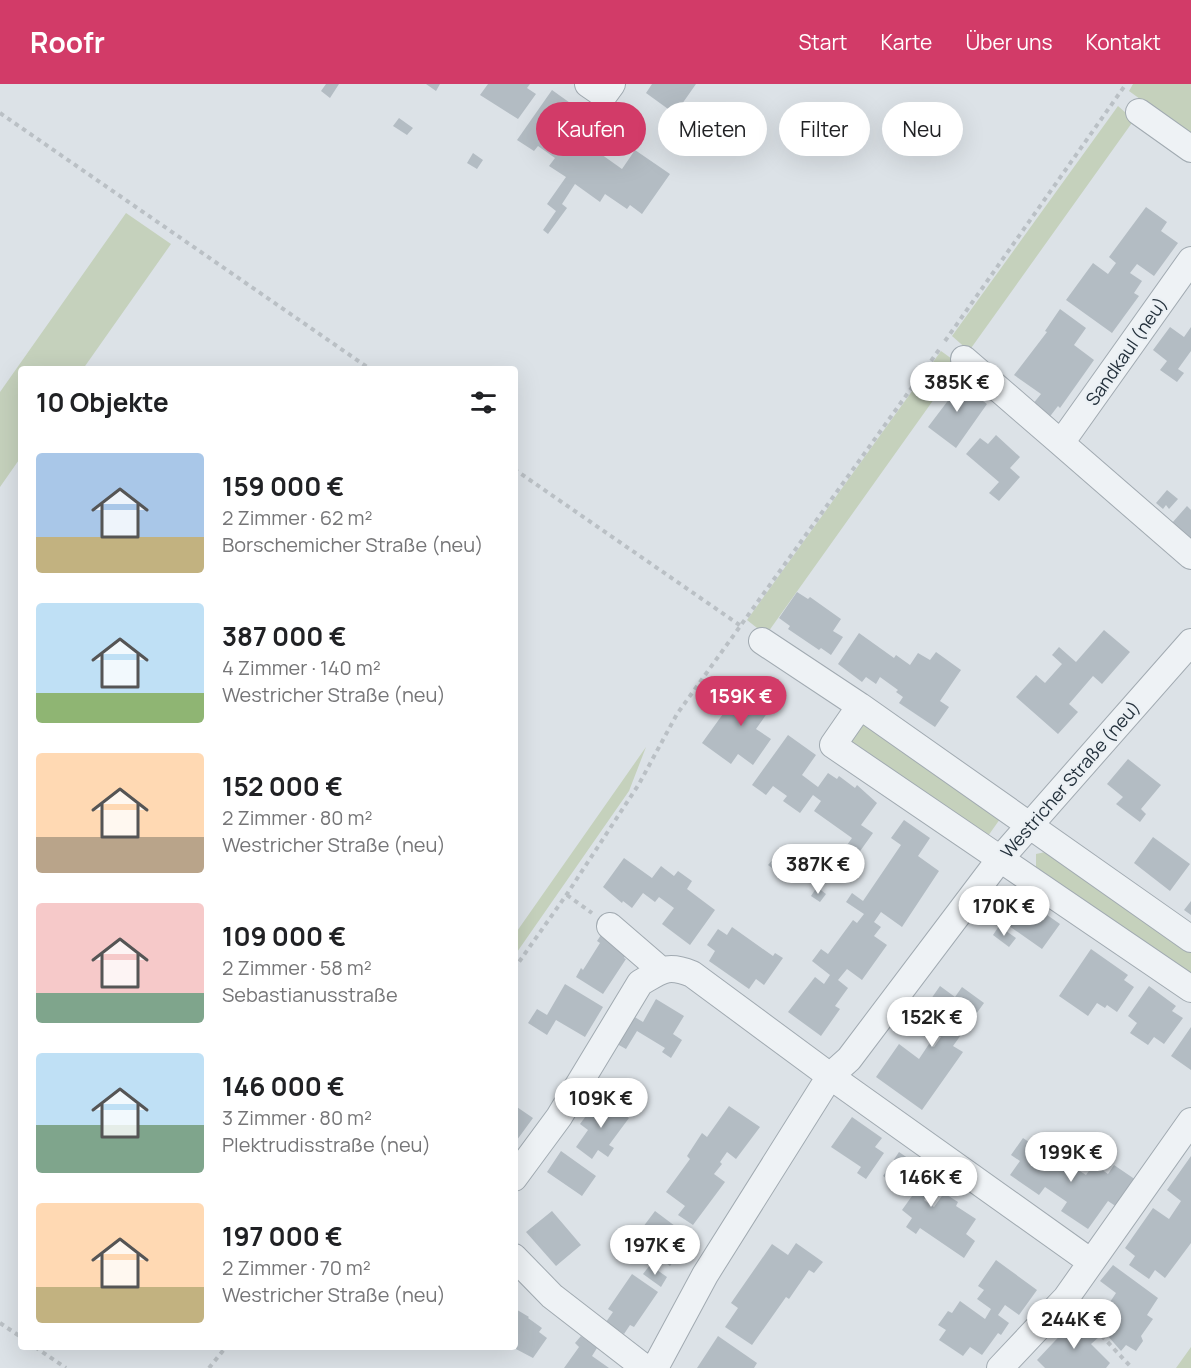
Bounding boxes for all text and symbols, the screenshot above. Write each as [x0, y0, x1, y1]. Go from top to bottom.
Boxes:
text: Roofr [30, 23, 105, 61]
text: Start [798, 28, 847, 56]
text: Karte [880, 28, 932, 56]
text: Über uns [965, 28, 1053, 56]
text: Kontakt [1086, 28, 1161, 56]
chip: Kaufen [536, 102, 646, 156]
chip: Mieten [658, 102, 767, 156]
chip: Filter [779, 102, 870, 156]
chip: Neu [882, 102, 963, 156]
street label: Sandkaul (neu) [1080, 292, 1172, 410]
pin: 385K € [908, 362, 1006, 413]
text: 385K € [924, 368, 990, 395]
text: 10 Objekte [36, 384, 169, 420]
icon: filters [467, 386, 500, 419]
text: 159 000 € [222, 468, 344, 504]
icon: home [84, 477, 156, 549]
text: 2 Zimmer · 62 m² [222, 504, 372, 531]
text: Borschemicher Straße (neu) [222, 531, 484, 558]
text: 387 000 € [222, 618, 346, 654]
icon: home [84, 627, 156, 699]
text: 4 Zimmer · 140 m² [222, 654, 381, 681]
pin: 159K € [692, 676, 790, 727]
text: Westricher Straße (neu) [222, 681, 446, 708]
text: 159K € [709, 682, 773, 709]
street label: Westricher Straße (neu) [995, 695, 1145, 863]
text: 152 000 € [222, 768, 343, 804]
icon: home [84, 777, 156, 849]
text: 2 Zimmer · 80 m² [222, 804, 372, 831]
text: Westricher Straße (neu) [222, 831, 446, 858]
pin: 387K € [769, 844, 867, 895]
text: 387K € [786, 850, 850, 877]
pin: 170K € [955, 886, 1053, 937]
text: 170K € [973, 892, 1035, 919]
text: 109 000 € [222, 918, 346, 954]
icon: home [84, 927, 156, 999]
text: 2 Zimmer · 58 m² [222, 954, 372, 981]
text: Sebastianusstraße [222, 981, 398, 1008]
pin: 152K € [883, 997, 981, 1048]
text: 152K € [901, 1003, 963, 1030]
text: 146 000 € [222, 1068, 345, 1104]
icon: home [84, 1077, 156, 1149]
pin: 109K € [552, 1078, 650, 1129]
text: 109K € [569, 1084, 633, 1111]
text: 3 Zimmer · 80 m² [222, 1104, 372, 1131]
text: Plektrudisstraße (neu) [222, 1131, 431, 1158]
pin: 199K € [1022, 1132, 1120, 1183]
text: 199K € [1039, 1138, 1103, 1165]
pin: 146K € [882, 1157, 980, 1208]
text: 146K € [899, 1163, 963, 1190]
text: 197 000 € [222, 1218, 343, 1254]
pin: 197K € [606, 1225, 704, 1276]
icon: home [84, 1227, 156, 1299]
text: 197K € [624, 1231, 686, 1258]
text: 2 Zimmer · 70 m² [222, 1254, 371, 1281]
text: Westricher Straße (neu) [222, 1281, 446, 1308]
pin: 244K € [1025, 1299, 1123, 1350]
text: 244K € [1041, 1305, 1107, 1332]

